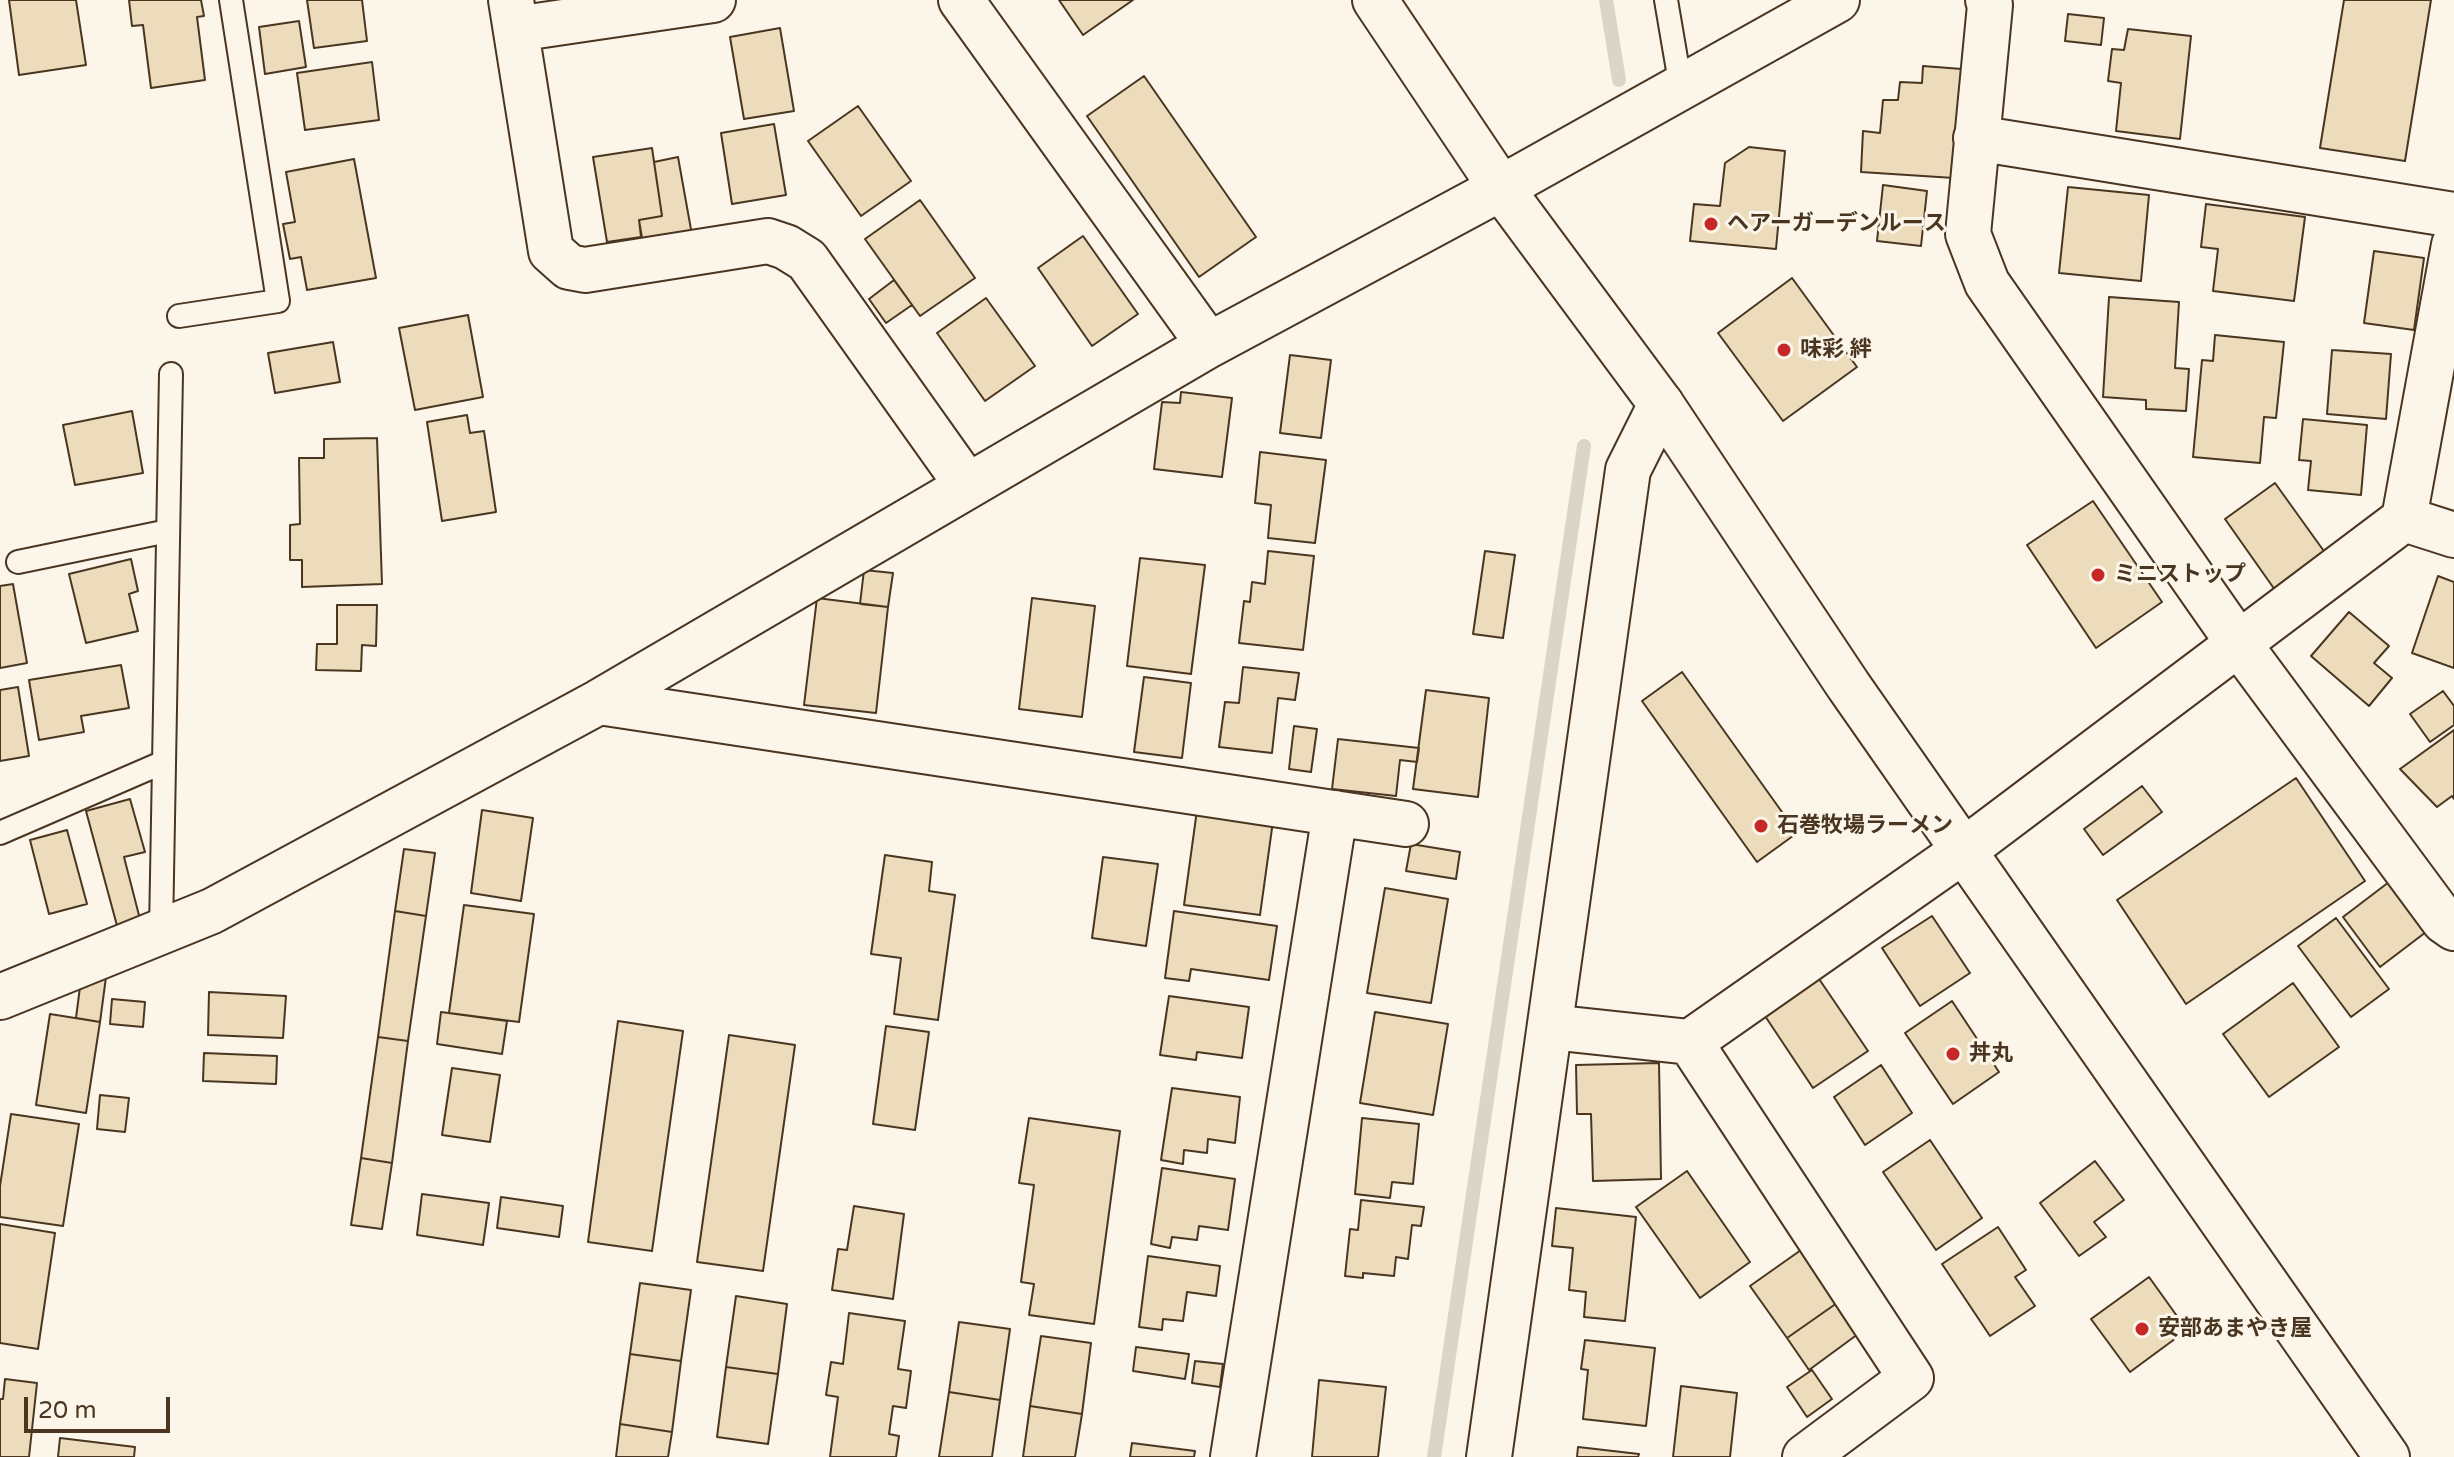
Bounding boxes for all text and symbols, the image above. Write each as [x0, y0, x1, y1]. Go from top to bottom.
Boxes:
place label: ヘアーガーデンルース [1727, 211, 1946, 237]
marker: ヘアーガーデンルース [1702, 215, 1720, 233]
place label: 味彩 絆 [1800, 337, 1872, 363]
marker: 味彩 絆 [1775, 341, 1793, 359]
place label: ミニストップ [2114, 562, 2246, 588]
marker: ミニストップ [2089, 566, 2107, 584]
place label: 石巻牧場ラーメン [1777, 813, 1953, 839]
marker: 石巻牧場ラーメン [1752, 817, 1770, 835]
place label: 丼丸 [1969, 1041, 2013, 1067]
marker: 丼丸 [1944, 1045, 1962, 1063]
place label: 安部あまやき屋 [2158, 1316, 2312, 1342]
marker: 安部あまやき屋 [2133, 1320, 2151, 1338]
scale bar [28, 1381, 174, 1431]
text: 20 m [38, 1396, 96, 1425]

